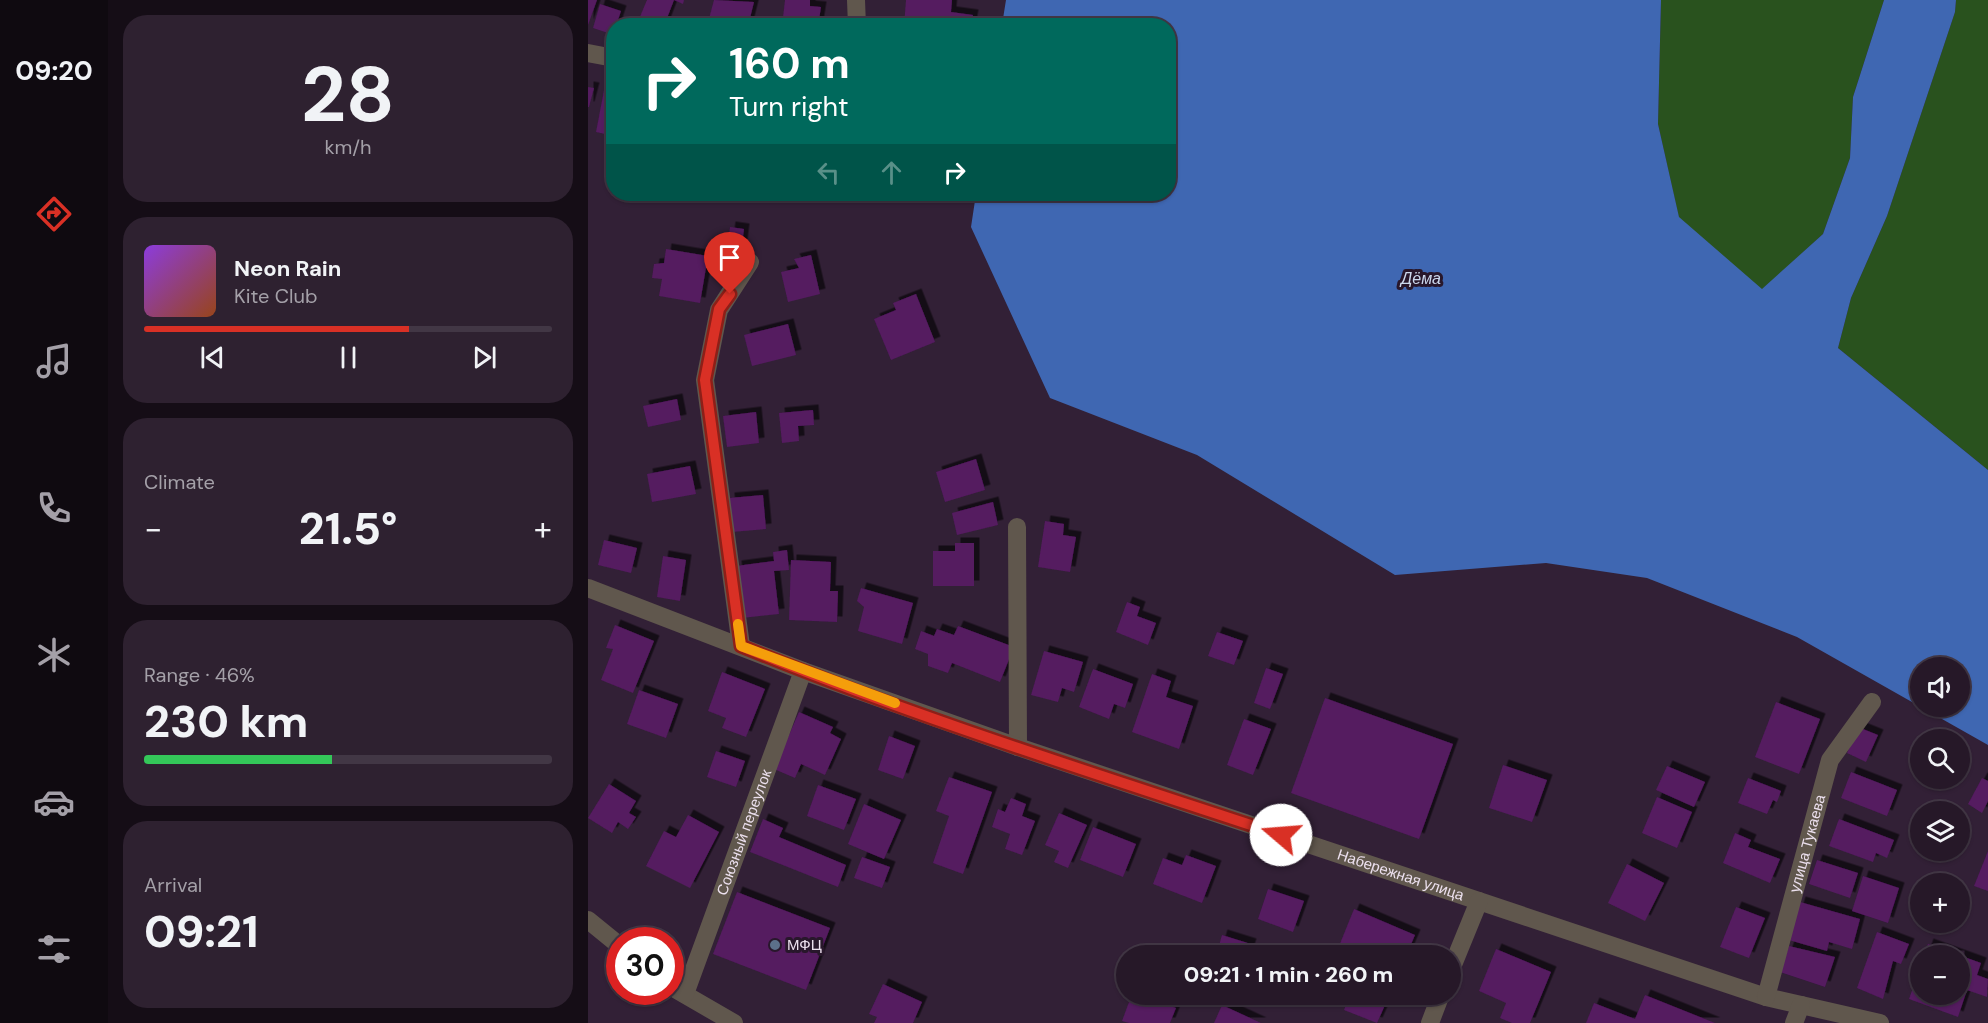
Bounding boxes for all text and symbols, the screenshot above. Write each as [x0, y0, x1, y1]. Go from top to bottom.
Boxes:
text: 160 m [729, 36, 850, 91]
icon: right [630, 42, 708, 120]
text: 28 [301, 44, 395, 145]
text: 09:20 [15, 53, 93, 88]
text: Turn right [729, 89, 849, 124]
text: km/h [324, 134, 372, 160]
icon: left [812, 156, 845, 189]
icon: ahead [875, 156, 908, 189]
icon: right [938, 156, 971, 189]
icon: directions [33, 193, 75, 235]
pin [704, 232, 755, 294]
icon: arrive [713, 241, 746, 274]
text: Neon Rain [234, 254, 341, 283]
water label: Дёма [1399, 268, 1441, 289]
text: Kite Club [234, 283, 318, 309]
icon: music [33, 340, 75, 382]
icon: previous [196, 341, 229, 374]
icon: pause [332, 341, 365, 374]
icon: next [468, 341, 501, 374]
text: Climate [144, 469, 215, 495]
icon: phone [33, 487, 75, 529]
text: 21.5° [299, 499, 397, 558]
text: − [144, 507, 162, 550]
text: + [534, 507, 552, 550]
icon: climate [33, 634, 75, 676]
map controls [1910, 657, 1970, 1005]
button: sound [1910, 657, 1970, 717]
text: Range · 46% [144, 662, 255, 688]
text: 230 km [144, 692, 308, 751]
button: search [1910, 729, 1970, 789]
street label: Союзный переулок [712, 766, 776, 898]
icon: car [33, 781, 75, 823]
street label: улица Тукаева [1785, 792, 1830, 895]
button: layers [1910, 801, 1970, 861]
position arrow [1249, 803, 1313, 867]
street label: Набережная улица [1335, 844, 1467, 906]
text: Arrival [144, 872, 202, 898]
button: + [1910, 873, 1970, 933]
text: 09:21 [144, 902, 259, 961]
speed limit sign: 30 [606, 927, 684, 1005]
icon: filters [33, 928, 75, 970]
place label: МФЦ [787, 935, 822, 955]
marker: МФЦ [768, 938, 782, 952]
button: − [1910, 945, 1970, 1005]
text: 09:21 · 1 min · 260 m [1184, 960, 1393, 989]

